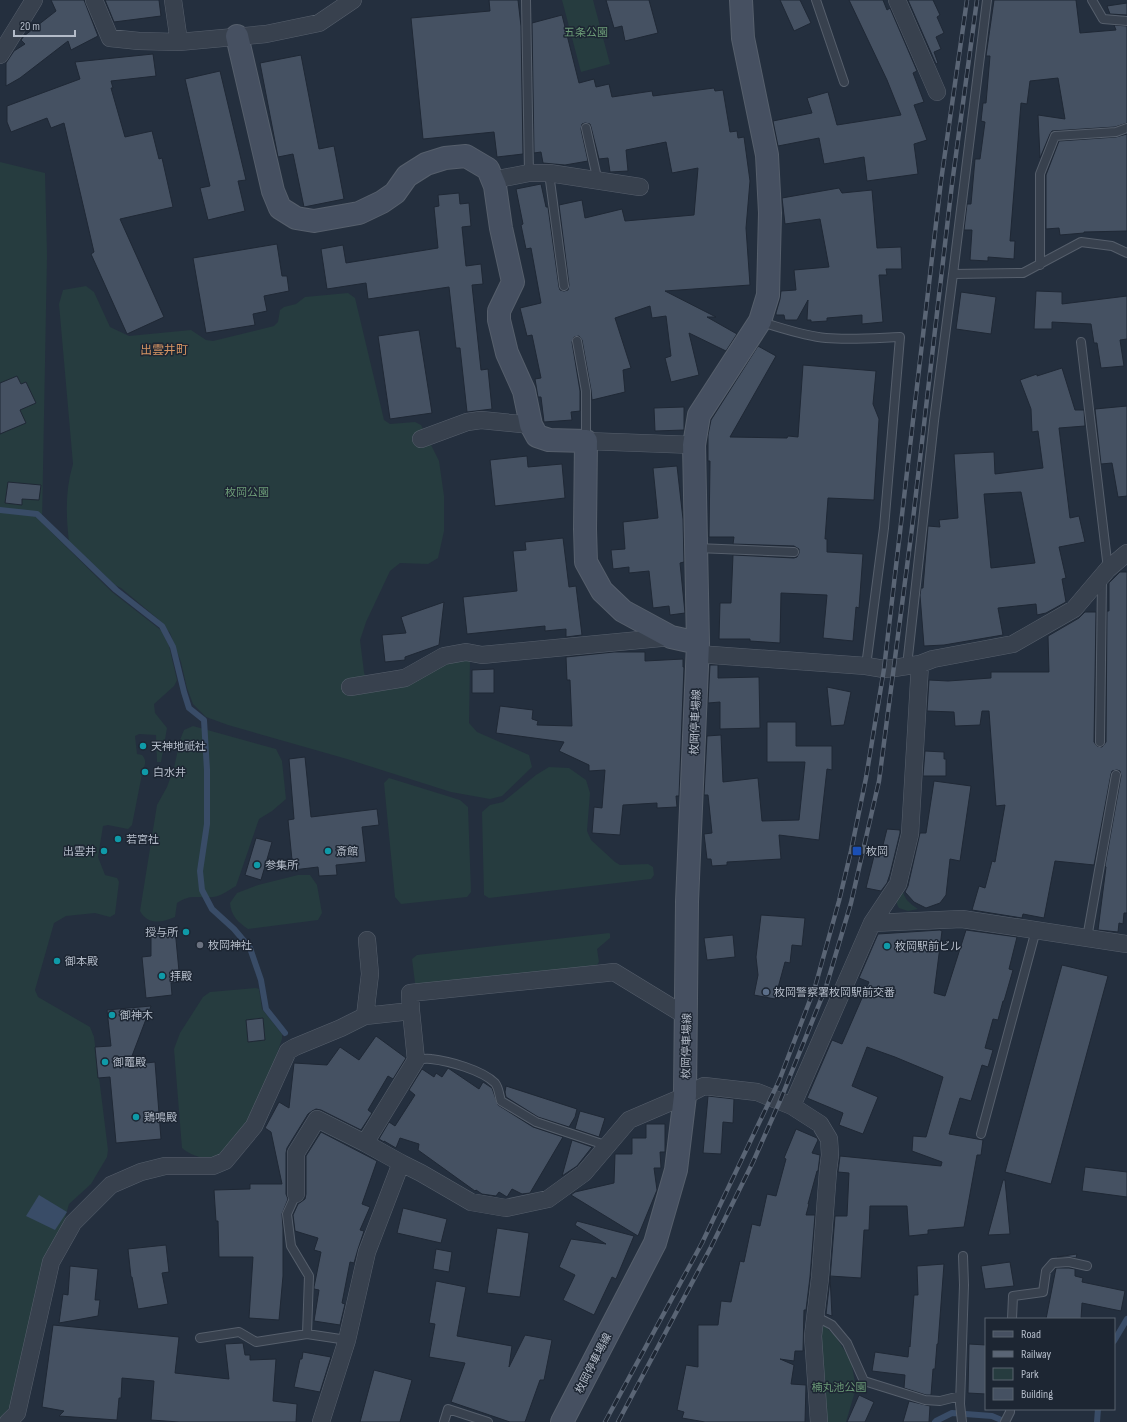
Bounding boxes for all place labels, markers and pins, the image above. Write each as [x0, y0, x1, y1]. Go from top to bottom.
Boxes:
place label: 天神地祇社 [151, 740, 206, 753]
marker: 天神地祇社 [138, 741, 148, 751]
place label: 白水井 [153, 766, 186, 779]
marker: 白水井 [140, 767, 150, 777]
place label: 若宮社 [126, 833, 159, 846]
marker: 若宮社 [113, 834, 123, 844]
place label: 出雲井 [63, 845, 96, 858]
place label: 斎館 [336, 845, 358, 858]
marker: 枚岡 [851, 845, 863, 857]
place label: 枚岡 [866, 845, 888, 858]
marker: 出雲井 [99, 846, 109, 856]
marker: 斎館 [323, 846, 333, 856]
place label: 参集所 [265, 859, 299, 872]
marker: 参集所 [252, 860, 262, 870]
place label: 授与所 [145, 926, 179, 939]
marker: 授与所 [181, 927, 191, 937]
place label: 枚岡神社 [208, 939, 252, 952]
marker: 枚岡神社 [195, 940, 205, 950]
place label: 枚岡駅前ビル [895, 940, 961, 953]
marker: 枚岡駅前ビル [882, 941, 892, 951]
place label: 御本殿 [64, 955, 98, 968]
marker: 御本殿 [52, 956, 62, 966]
place label: 拝殿 [170, 970, 192, 983]
marker: 拝殿 [157, 971, 167, 981]
place label: 枚岡警察署枚岡駅前交番 [774, 986, 895, 999]
marker: 枚岡警察署枚岡駅前交番 [761, 987, 771, 997]
place label: 御神木 [119, 1009, 153, 1022]
marker: 御神木 [107, 1010, 117, 1020]
place label: 御竈殿 [112, 1056, 146, 1069]
marker: 御竈殿 [100, 1057, 110, 1067]
place label: 鶏鳴殿 [144, 1111, 177, 1124]
marker: 鶏鳴殿 [131, 1112, 141, 1122]

